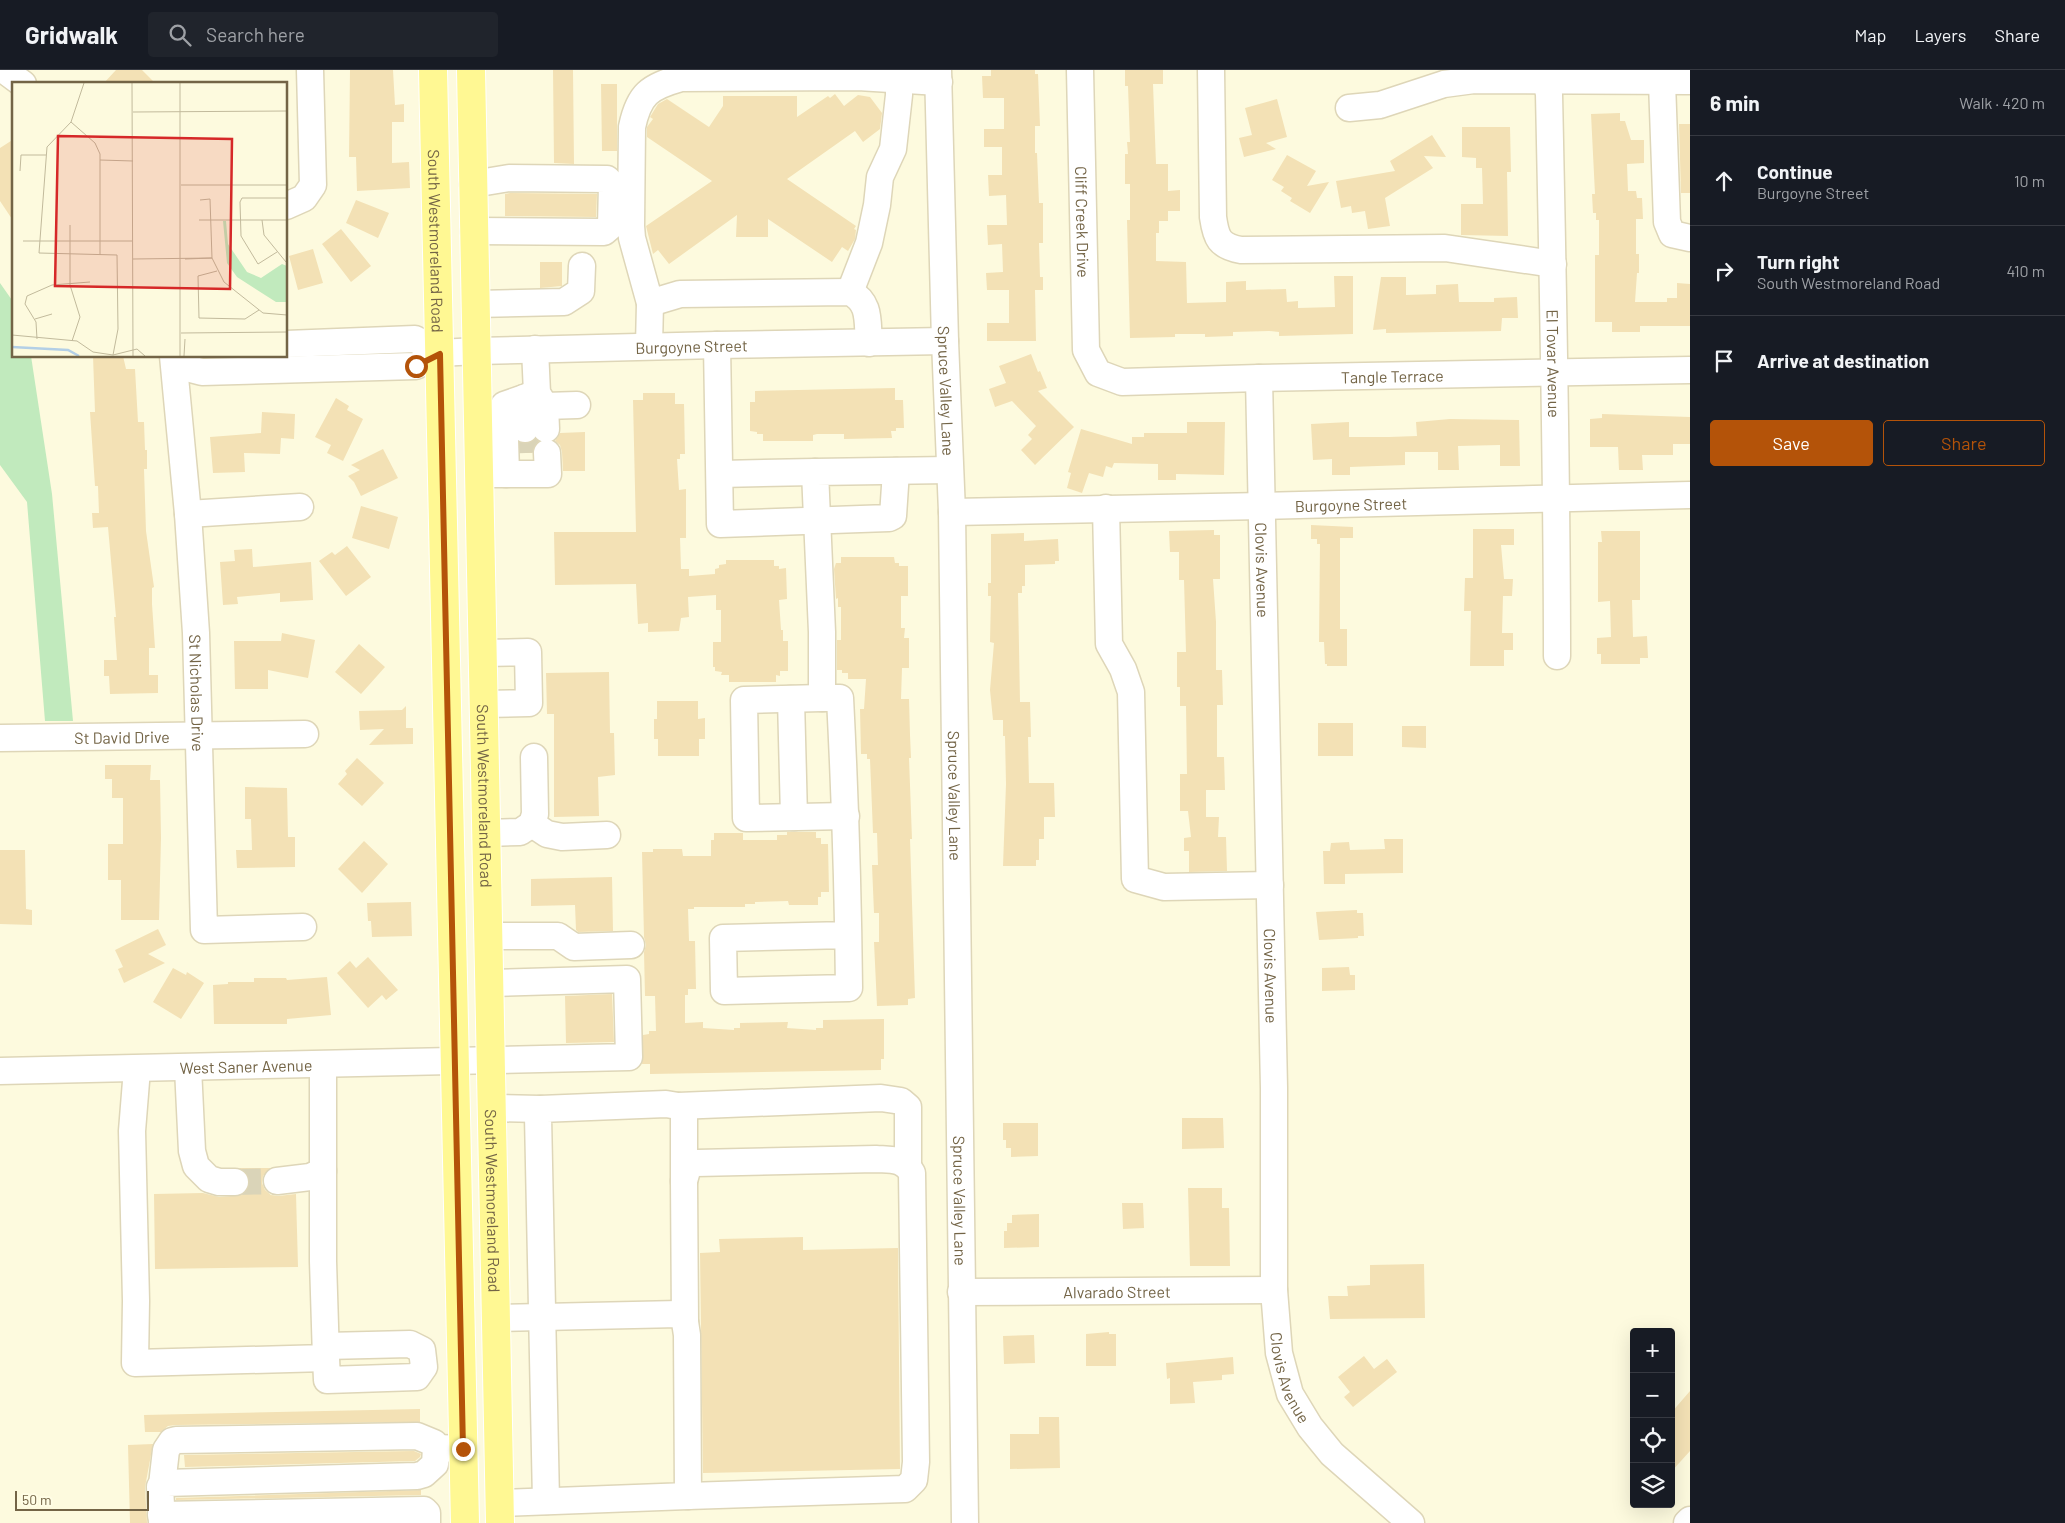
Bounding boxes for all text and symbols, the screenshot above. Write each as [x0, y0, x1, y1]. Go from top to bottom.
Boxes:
search box [148, 12, 498, 57]
text: Gridwalk [25, 20, 118, 49]
icon: search [166, 21, 194, 49]
text: Search here [206, 23, 305, 46]
text: Map [1854, 24, 1886, 46]
text: Layers [1914, 24, 1967, 46]
text: Share [1995, 24, 2040, 46]
inset map [12, 82, 288, 358]
text: 6 min [1710, 90, 1760, 115]
text: Walk · 420 m [1959, 93, 2045, 112]
street label: South Westmoreland Road [425, 149, 448, 333]
text: Continue [1757, 160, 1833, 183]
street label: Cliff Creek Drive [1073, 166, 1094, 278]
icon: ahead [1710, 167, 1738, 195]
text: 10 m [2014, 171, 2045, 190]
text: Burgoyne Street [1757, 183, 1869, 202]
text: Turn right [1757, 250, 1839, 273]
icon: right [1710, 257, 1738, 285]
text: 410 m [2007, 261, 2045, 280]
text: South Westmoreland Road [1757, 273, 1940, 292]
street label: El Tovar Avenue [1544, 309, 1565, 418]
street label: Spruce Valley Lane [935, 326, 959, 456]
street label: Burgoyne Street [635, 335, 748, 357]
icon: arrive [1710, 347, 1738, 375]
text: Arrive at destination [1757, 349, 1929, 372]
route start [405, 355, 428, 378]
street label: Tangle Terrace [1341, 365, 1444, 386]
button: Save [1710, 420, 1873, 466]
button: Share [1883, 420, 2045, 466]
street label: Burgoyne Street [1295, 493, 1407, 515]
street label: Clovis Avenue [1253, 522, 1274, 618]
street label: St Nicholas Drive [187, 634, 209, 752]
street label: South Westmoreland Road [474, 704, 497, 888]
street label: St David Drive [74, 726, 170, 747]
street label: Spruce Valley Lane [945, 731, 966, 861]
street label: Clovis Avenue [1261, 928, 1282, 1024]
street label: West Saner Avenue [179, 1055, 313, 1077]
street label: South Westmoreland Road [482, 1109, 505, 1293]
street label: Spruce Valley Lane [951, 1136, 971, 1266]
street label: Alvarado Street [1063, 1281, 1171, 1301]
map controls [1630, 1328, 1675, 1508]
button: + [1630, 1328, 1675, 1373]
street label: Clovis Avenue [1268, 1331, 1315, 1426]
button: − [1630, 1373, 1675, 1418]
button: locate [1630, 1418, 1675, 1463]
route end [452, 1438, 475, 1461]
button: layers [1630, 1463, 1675, 1508]
scale bar [15, 1488, 149, 1511]
text: 50 m [22, 1491, 51, 1508]

